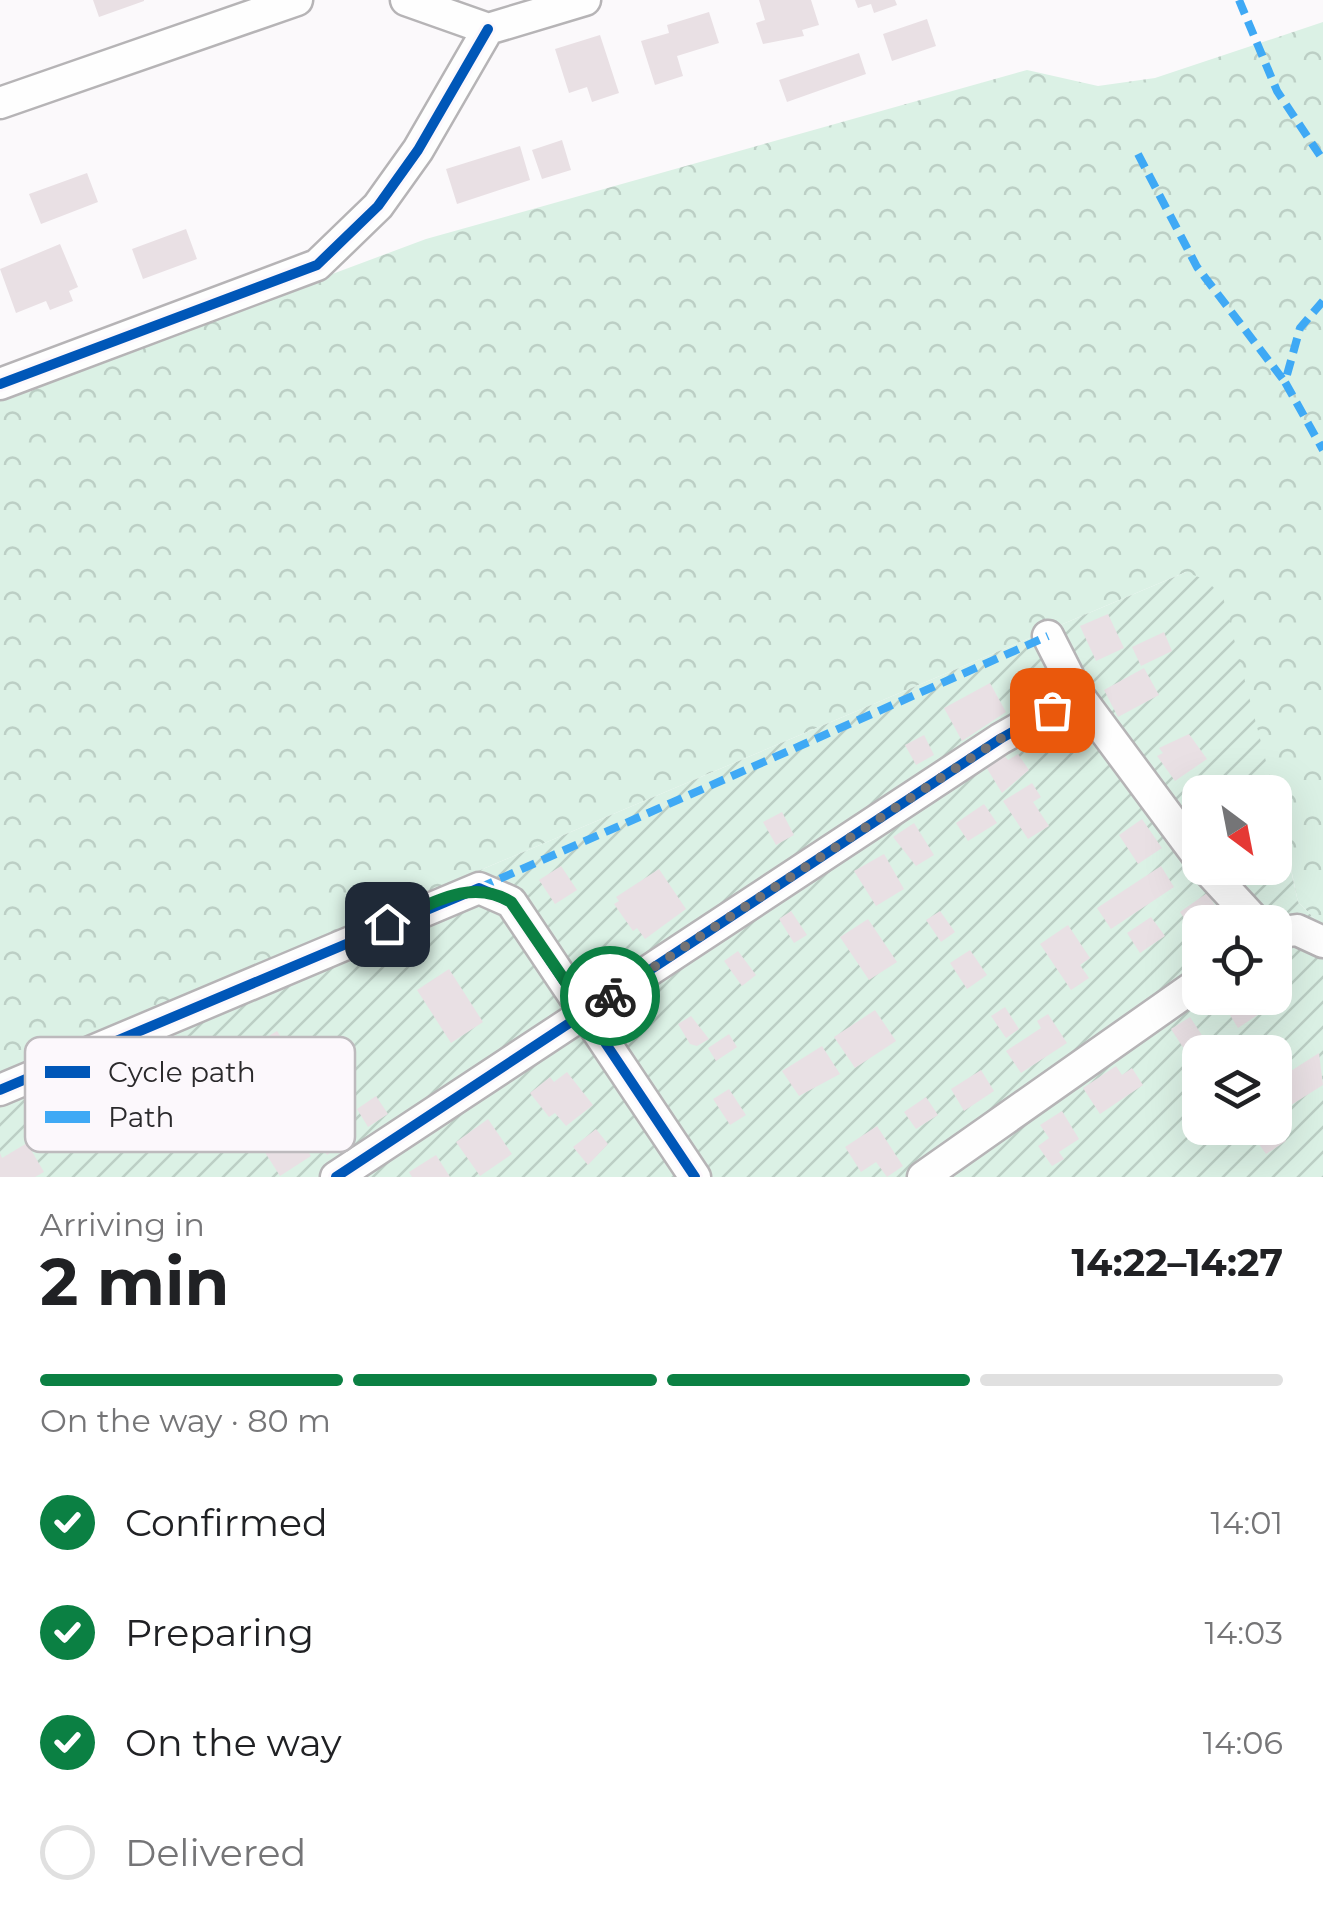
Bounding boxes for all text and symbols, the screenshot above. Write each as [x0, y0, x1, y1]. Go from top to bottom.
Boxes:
pin [1010, 668, 1095, 753]
icon: bag [1025, 683, 1080, 738]
north arrow [1182, 775, 1292, 885]
map controls [1182, 775, 1292, 1145]
pin [345, 882, 430, 967]
icon: home [360, 897, 415, 952]
button: locate [1182, 905, 1292, 1015]
courier [560, 946, 660, 1046]
icon: bike [583, 969, 638, 1024]
button: layers [1182, 1035, 1292, 1145]
legend [25, 1037, 355, 1152]
text: Cycle path [108, 1055, 256, 1089]
text: Path [108, 1100, 175, 1134]
text: Arriving in [40, 1205, 205, 1244]
text: 14:22–14:27 [1071, 1239, 1283, 1286]
text: 2 min [40, 1242, 229, 1321]
text: On the way · 80 m [40, 1401, 331, 1440]
icon: check [40, 1495, 95, 1550]
text: Confirmed [125, 1499, 328, 1546]
text: 14:01 [1211, 1503, 1283, 1542]
icon: check [40, 1605, 95, 1660]
text: Preparing [125, 1609, 314, 1656]
text: 14:03 [1204, 1613, 1283, 1652]
icon: check [40, 1715, 95, 1770]
text: On the way [125, 1719, 342, 1766]
text: 14:06 [1203, 1723, 1283, 1762]
text: Delivered [125, 1829, 306, 1876]

